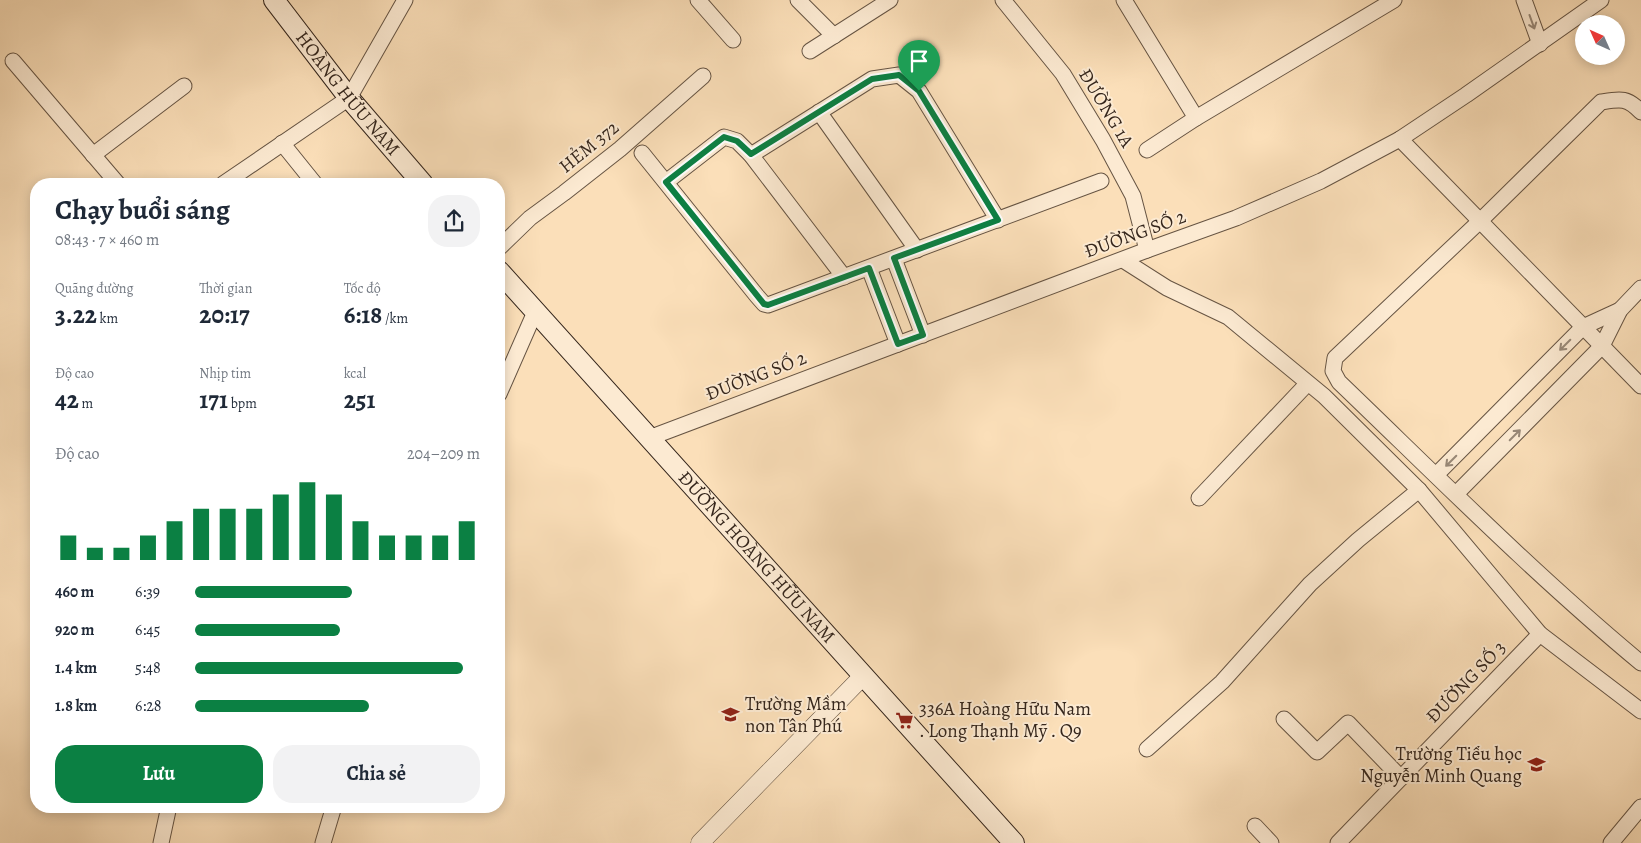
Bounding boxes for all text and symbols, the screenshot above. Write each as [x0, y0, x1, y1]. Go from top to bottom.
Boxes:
one-way arrow [1528, 14, 1537, 29]
north arrow [1575, 15, 1625, 65]
map controls [1575, 15, 1625, 65]
street label: HOÀNG HỮU NAM [289, 26, 406, 161]
pin [898, 40, 940, 91]
icon: arrive [905, 47, 933, 75]
street label: ĐƯỜNG 1A [1072, 64, 1140, 153]
street label: HẺM 372 [553, 115, 625, 179]
text: Chạy buổi sáng [55, 191, 230, 229]
button: share [428, 195, 480, 247]
street label: ĐƯỜNG SỐ 2 [1081, 204, 1189, 264]
text: 08:43 · 7 × 460 m [55, 229, 159, 251]
text: Quãng đường [55, 279, 133, 298]
text: Thời gian [199, 279, 252, 298]
text: Tốc độ [344, 279, 381, 298]
text: 3.22 [55, 298, 97, 332]
text: 20:17 [199, 298, 250, 332]
text: 6:18 [344, 298, 382, 332]
text: km [97, 309, 118, 328]
text: /km [382, 309, 408, 328]
one-way arrow [1559, 339, 1571, 352]
street label: ĐƯỜNG SỐ 2 [702, 345, 810, 407]
text: Độ cao [55, 364, 94, 383]
text: Nhịp tim [199, 364, 251, 383]
text: kcal [344, 364, 366, 383]
text: 42 [55, 383, 79, 417]
text: 171 [199, 383, 228, 417]
text: 251 [344, 383, 375, 417]
text: m [79, 394, 93, 413]
text: bpm [228, 394, 257, 413]
one-way arrow [1509, 429, 1521, 441]
text: Độ cao [55, 443, 100, 465]
text: 204–209 m [407, 443, 480, 465]
one-way arrow [1445, 455, 1457, 467]
street label: ĐƯỜNG HOÀNG HỮU NAM [672, 465, 841, 649]
text: 460 m [55, 581, 94, 603]
text: 6:39 [135, 581, 160, 603]
text: 920 m [55, 619, 94, 641]
text: 6:45 [135, 619, 160, 641]
street label: ĐƯỜNG SỐ 3 [1420, 635, 1512, 729]
text: 1.4 km [55, 657, 97, 679]
text: 5:48 [135, 657, 161, 679]
place label: Trường Mầm non Tân Phú [745, 691, 847, 739]
text: 1.8 km [55, 695, 97, 717]
text: 6:28 [135, 695, 162, 717]
place label: 336A Hoàng Hữu Nam . Long Thạnh Mỹ . Q9 [919, 696, 1091, 744]
school or university icon: Trường Mầm non Tân Phú [721, 705, 741, 725]
supermarket icon: 336A Hoàng Hữu Nam . Long Thạnh Mỹ . Q9 [895, 710, 915, 730]
place label: Trường Tiểu học Nguyễn Minh Quang [1360, 741, 1522, 789]
button: Lưu [55, 745, 263, 803]
button: Chia sẻ [273, 745, 480, 803]
school or university icon: Trường Tiểu học Nguyễn Minh Quang [1526, 755, 1546, 775]

